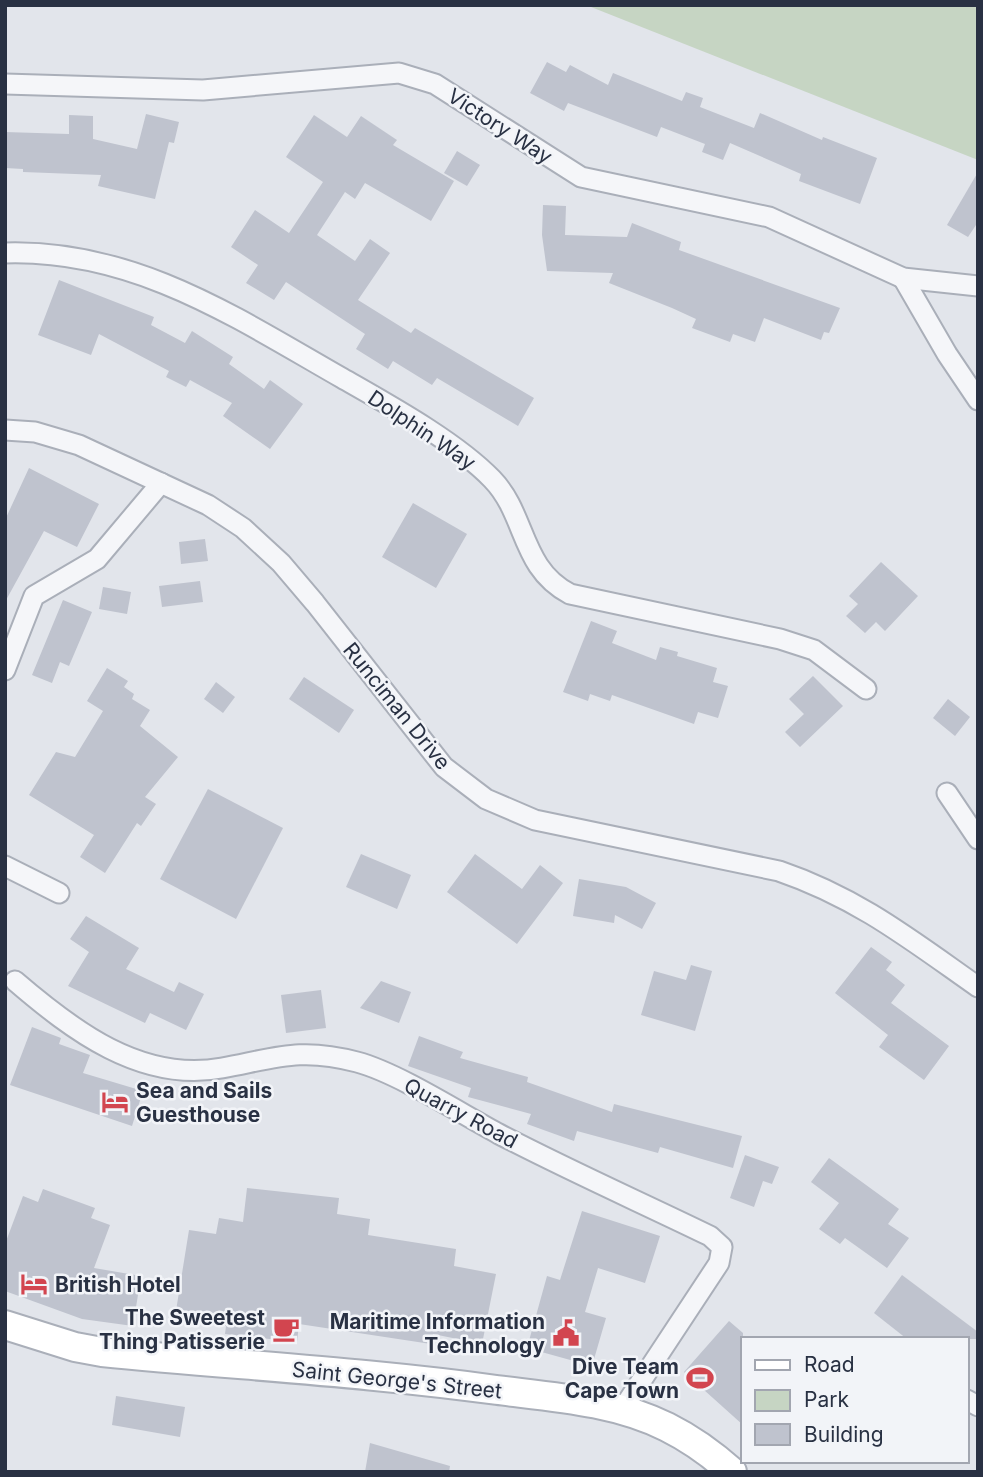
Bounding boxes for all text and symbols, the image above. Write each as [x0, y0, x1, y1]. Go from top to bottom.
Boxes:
street label: Victory Way [443, 83, 557, 169]
street label: Dolphin Way [363, 385, 481, 475]
street label: Runciman Drive [338, 637, 456, 775]
street label: Quarry Road [400, 1073, 522, 1153]
place label: Sea and Sails Guesthouse [136, 1078, 272, 1127]
hotel icon: Sea and Sails Guesthouse [100, 1087, 130, 1117]
hotel icon: British Hotel [19, 1269, 49, 1299]
place label: British Hotel [55, 1272, 181, 1297]
place label: The Sweetest Thing Patisserie [99, 1305, 265, 1354]
place label: Maritime Information Technology [330, 1309, 545, 1358]
cafe icon: The Sweetest Thing Patisserie [271, 1314, 301, 1344]
public building icon: Maritime Information Technology [551, 1318, 581, 1348]
legend [741, 1337, 969, 1463]
text: Road [804, 1352, 855, 1377]
place label: Dive Team Cape Town [565, 1354, 679, 1403]
street label: Saint George's Street [291, 1357, 503, 1403]
sports icon: Dive Team Cape Town [685, 1363, 715, 1393]
text: Park [804, 1387, 849, 1412]
text: Building [804, 1422, 884, 1447]

